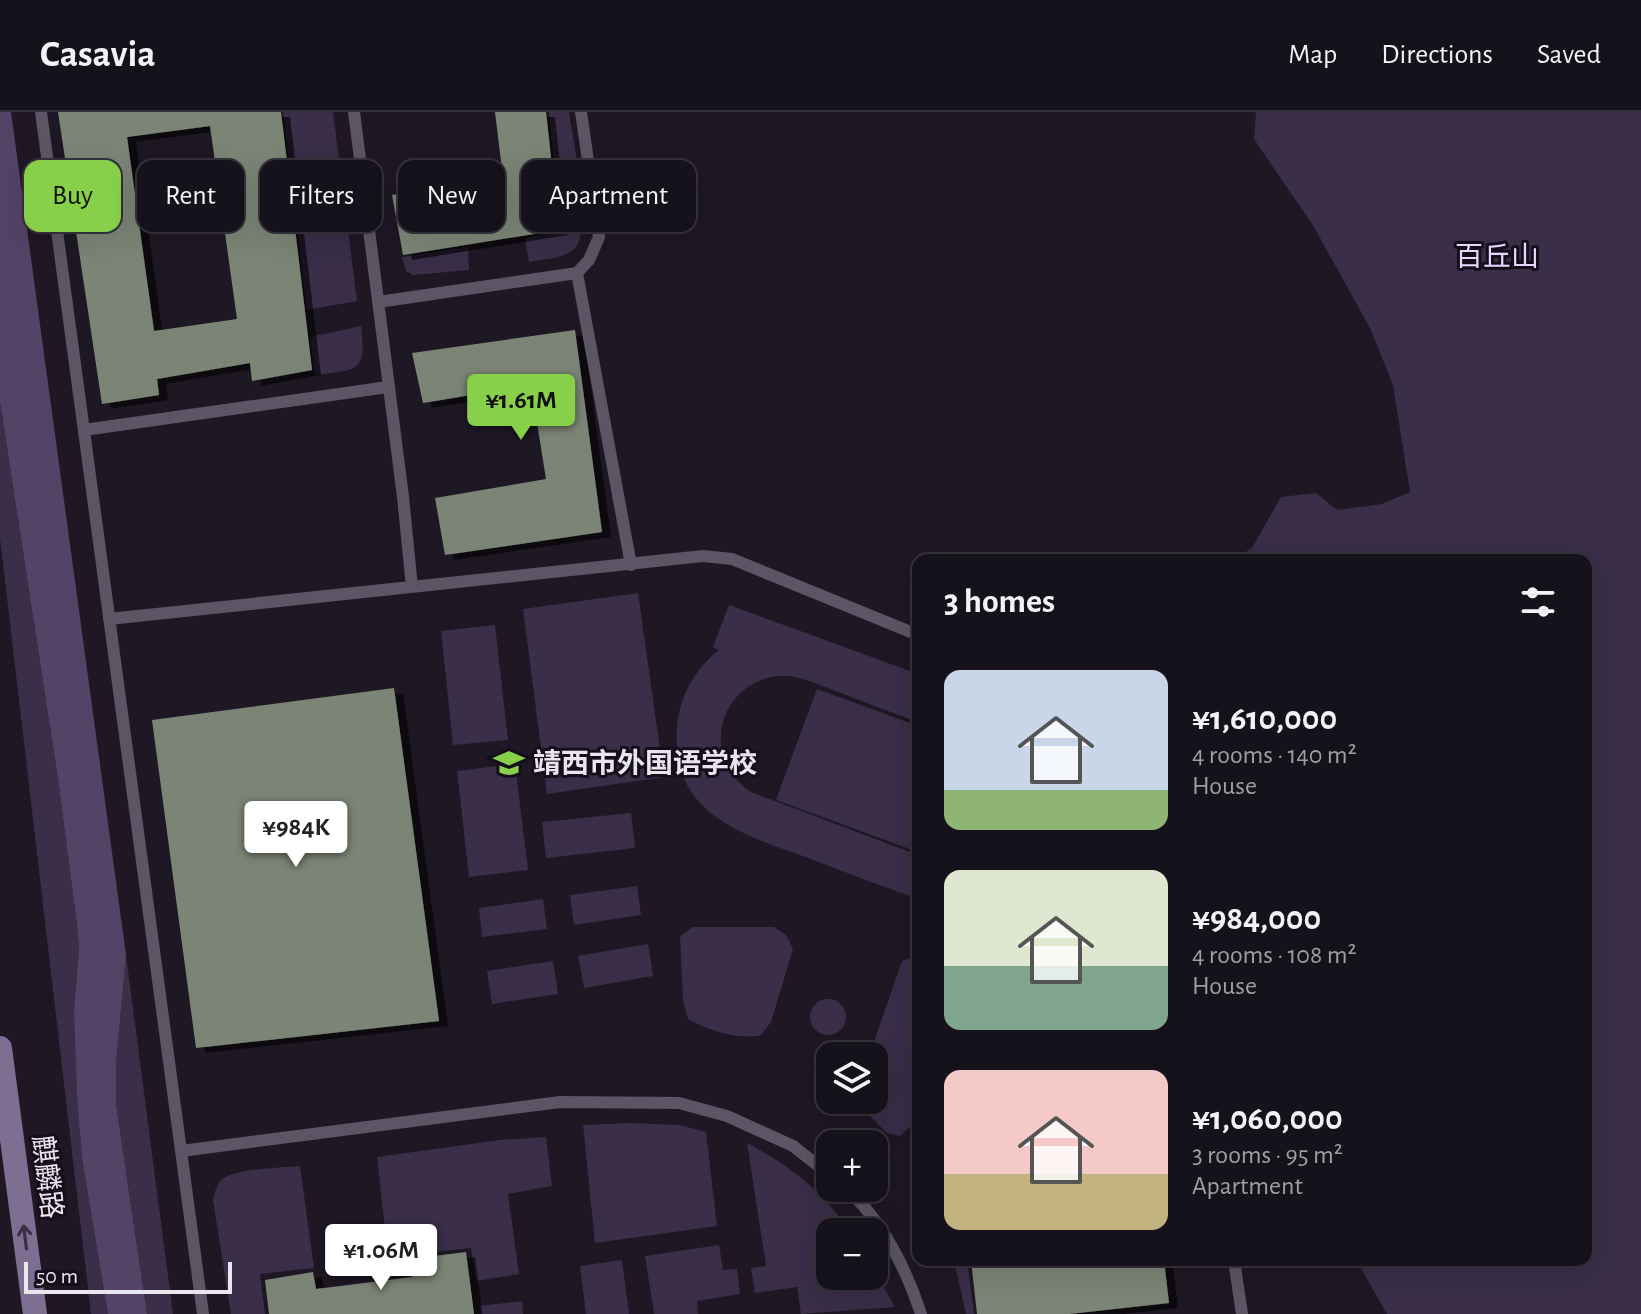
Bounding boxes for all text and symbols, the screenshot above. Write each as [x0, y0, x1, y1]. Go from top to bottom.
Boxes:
text: Casavia [40, 36, 156, 74]
text: Map [1288, 41, 1337, 69]
text: Directions [1381, 41, 1493, 69]
text: Saved [1537, 41, 1601, 69]
chip: Buy [24, 160, 121, 232]
chip: Rent [137, 160, 244, 232]
chip: Filters [260, 160, 382, 232]
chip: New [398, 160, 505, 232]
chip: Apartment [521, 160, 696, 232]
park label: 百丘山 [1455, 242, 1539, 272]
pin: ¥1.61M [456, 374, 586, 442]
text: ¥1.61M [485, 387, 557, 413]
icon: filters [1516, 580, 1560, 624]
text: 3 homes [944, 585, 1055, 619]
icon: home [1008, 702, 1104, 798]
text: ¥1,610,000 [1192, 702, 1337, 736]
text: 4 rooms · 140 m² [1192, 742, 1357, 768]
school or university icon: 靖西市外国语学校 [492, 746, 526, 780]
place label: 靖西市外国语学校 [533, 748, 757, 779]
text: House [1192, 773, 1257, 799]
pin: ¥984K [240, 801, 352, 869]
text: ¥984K [262, 814, 330, 840]
icon: home [1008, 902, 1104, 998]
text: ¥984,000 [1192, 902, 1321, 936]
text: 4 rooms · 108 m² [1192, 942, 1357, 968]
text: House [1192, 973, 1257, 999]
map controls [816, 1042, 888, 1290]
button: layers [816, 1042, 888, 1114]
icon: home [1008, 1102, 1104, 1198]
text: ¥1,060,000 [1192, 1102, 1343, 1136]
button: + [816, 1130, 888, 1202]
street label: 麒麟路 [27, 1134, 67, 1221]
text: 3 rooms · 95 m² [1192, 1142, 1343, 1168]
text: Apartment [1192, 1173, 1303, 1199]
button: − [816, 1218, 888, 1290]
one-way arrow [18, 1224, 33, 1250]
pin: ¥1.06M [316, 1224, 446, 1292]
text: ¥1.06M [343, 1237, 419, 1263]
scale bar [24, 1258, 232, 1294]
text: 50 m [36, 1265, 78, 1287]

